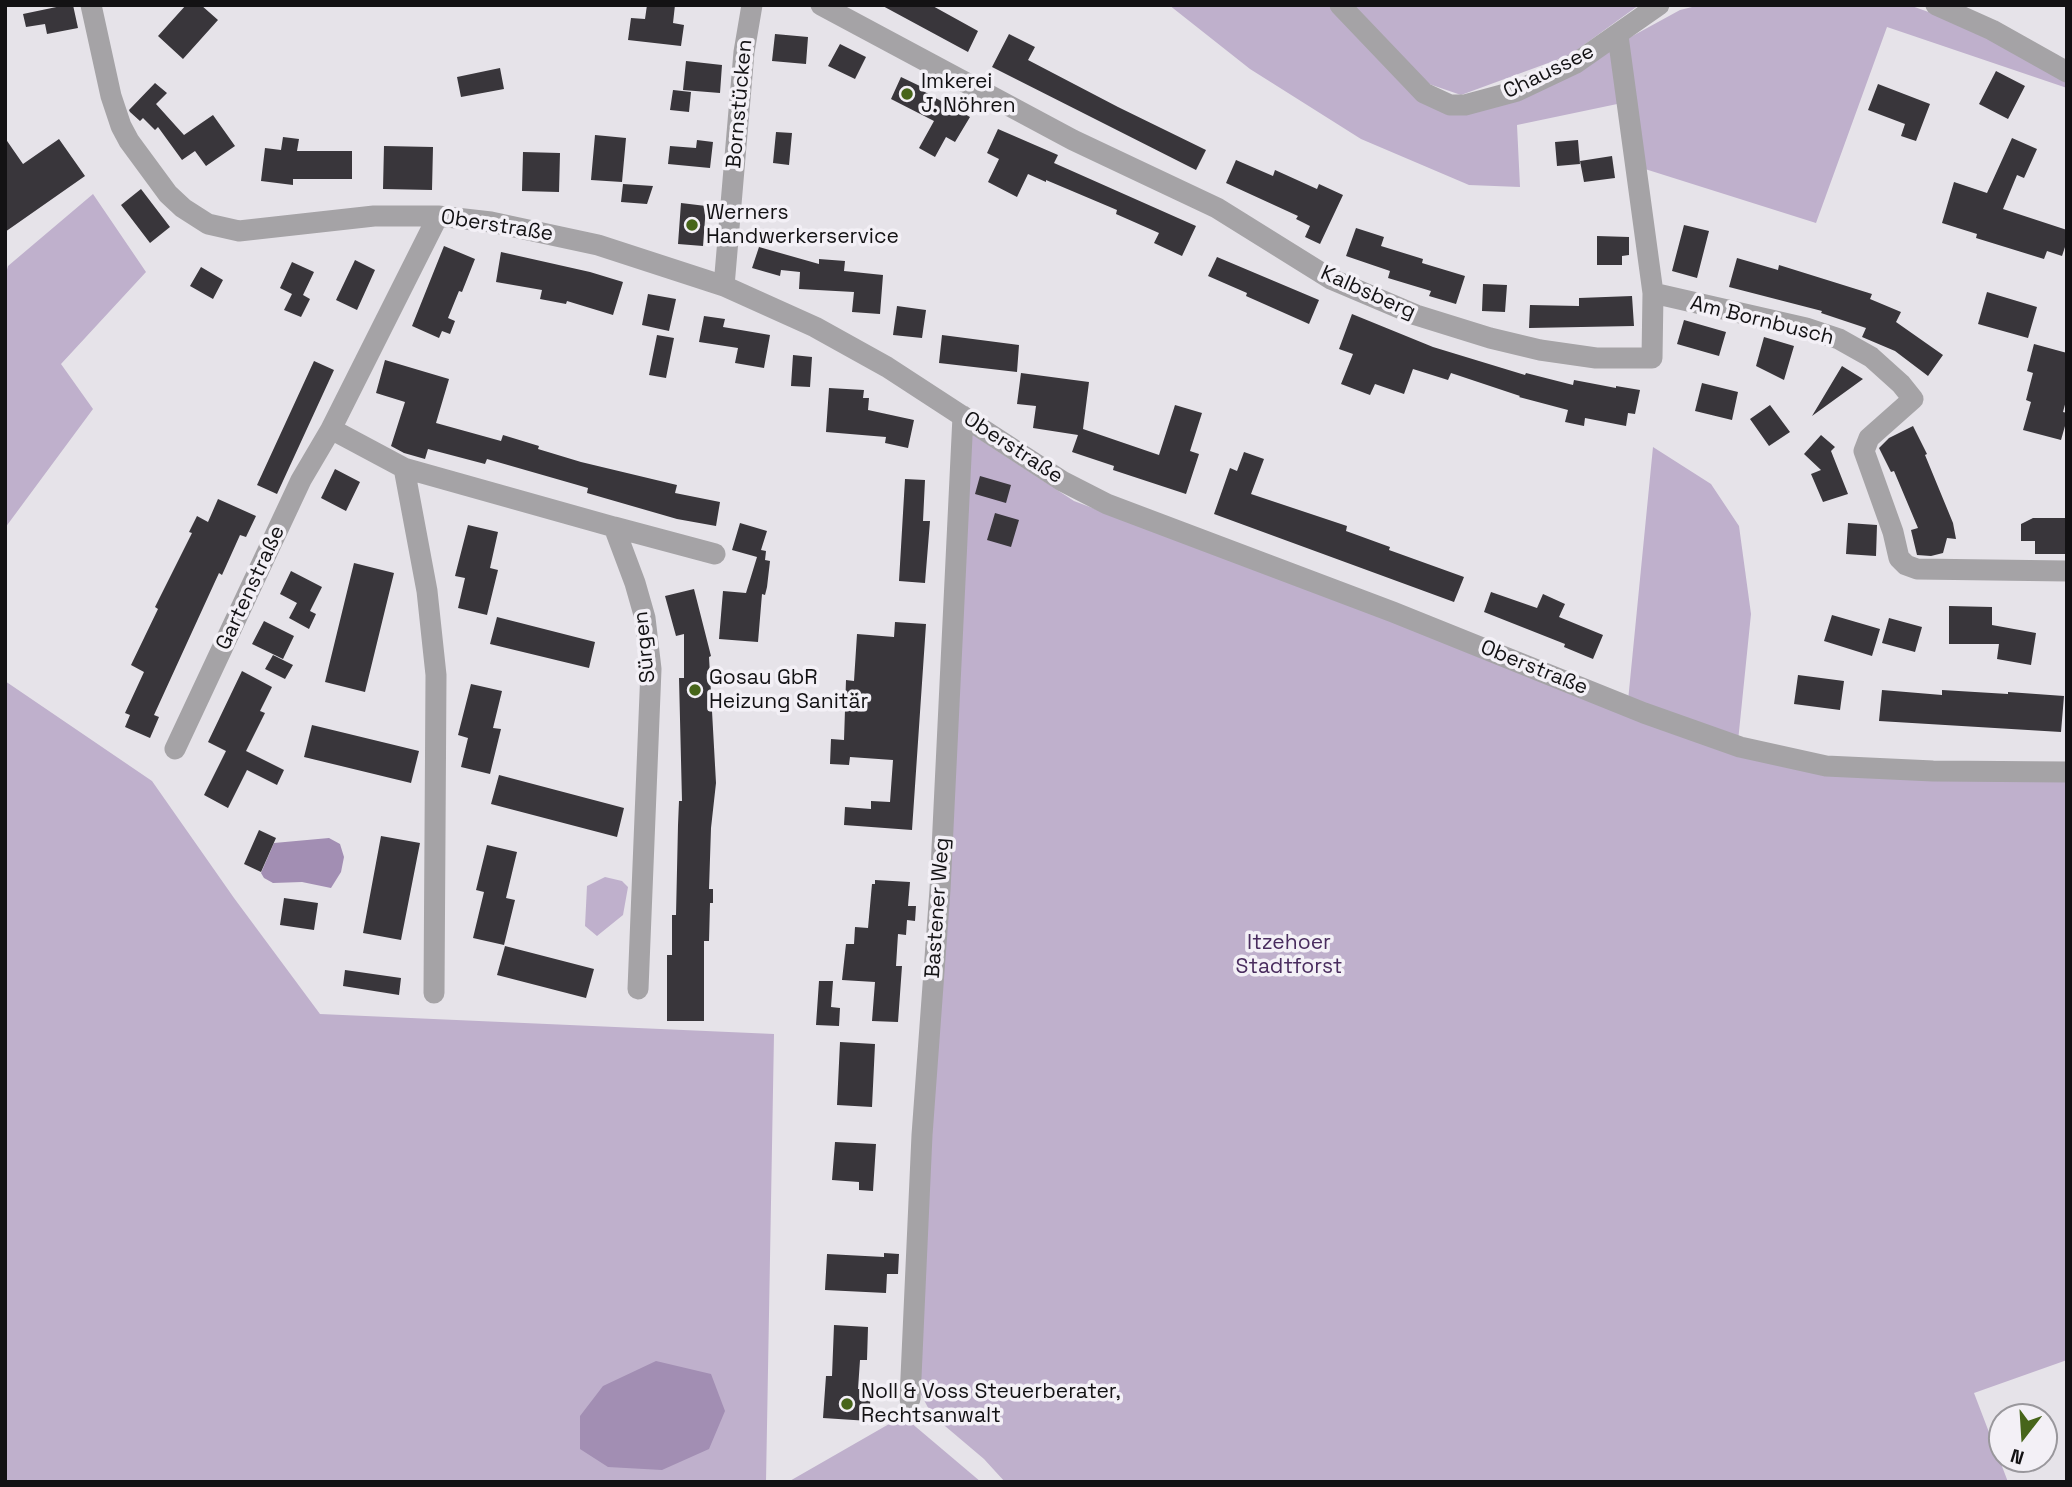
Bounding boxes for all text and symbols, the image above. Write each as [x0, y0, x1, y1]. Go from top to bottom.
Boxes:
street label: Bornstücken [722, 38, 758, 170]
street label: Chaussee [1499, 39, 1599, 105]
place label: Imkerei J. Nöhren [921, 69, 1016, 119]
marker: Imkerei J. Nöhren [899, 86, 915, 102]
place label: Werners Handwerkerservice [706, 200, 899, 250]
street label: Oberstraße [439, 205, 555, 247]
marker: Werners Handwerkerservice [684, 217, 700, 233]
street label: Kalbsberg [1316, 261, 1420, 325]
street label: Am Bornbusch [1688, 291, 1836, 351]
street label: Oberstraße [959, 407, 1067, 489]
street label: Gartenstraße [211, 522, 291, 654]
street label: Sürgen [629, 610, 661, 684]
street label: Oberstraße [1477, 635, 1591, 701]
place label: Gosau GbR Heizung Sanitär [709, 665, 868, 715]
marker: Gosau GbR Heizung Sanitär [687, 682, 703, 698]
street label: Bastener Weg [921, 837, 955, 979]
park label: Itzehoer Stadtforst [1236, 930, 1342, 980]
place label: Noll & Voss Steuerberater, Rechtsanwalt [861, 1379, 1121, 1429]
marker: Noll & Voss Steuerberater, Rechtsanwalt [839, 1396, 855, 1412]
north arrow [1988, 1403, 2058, 1473]
text: N [2008, 1443, 2027, 1470]

